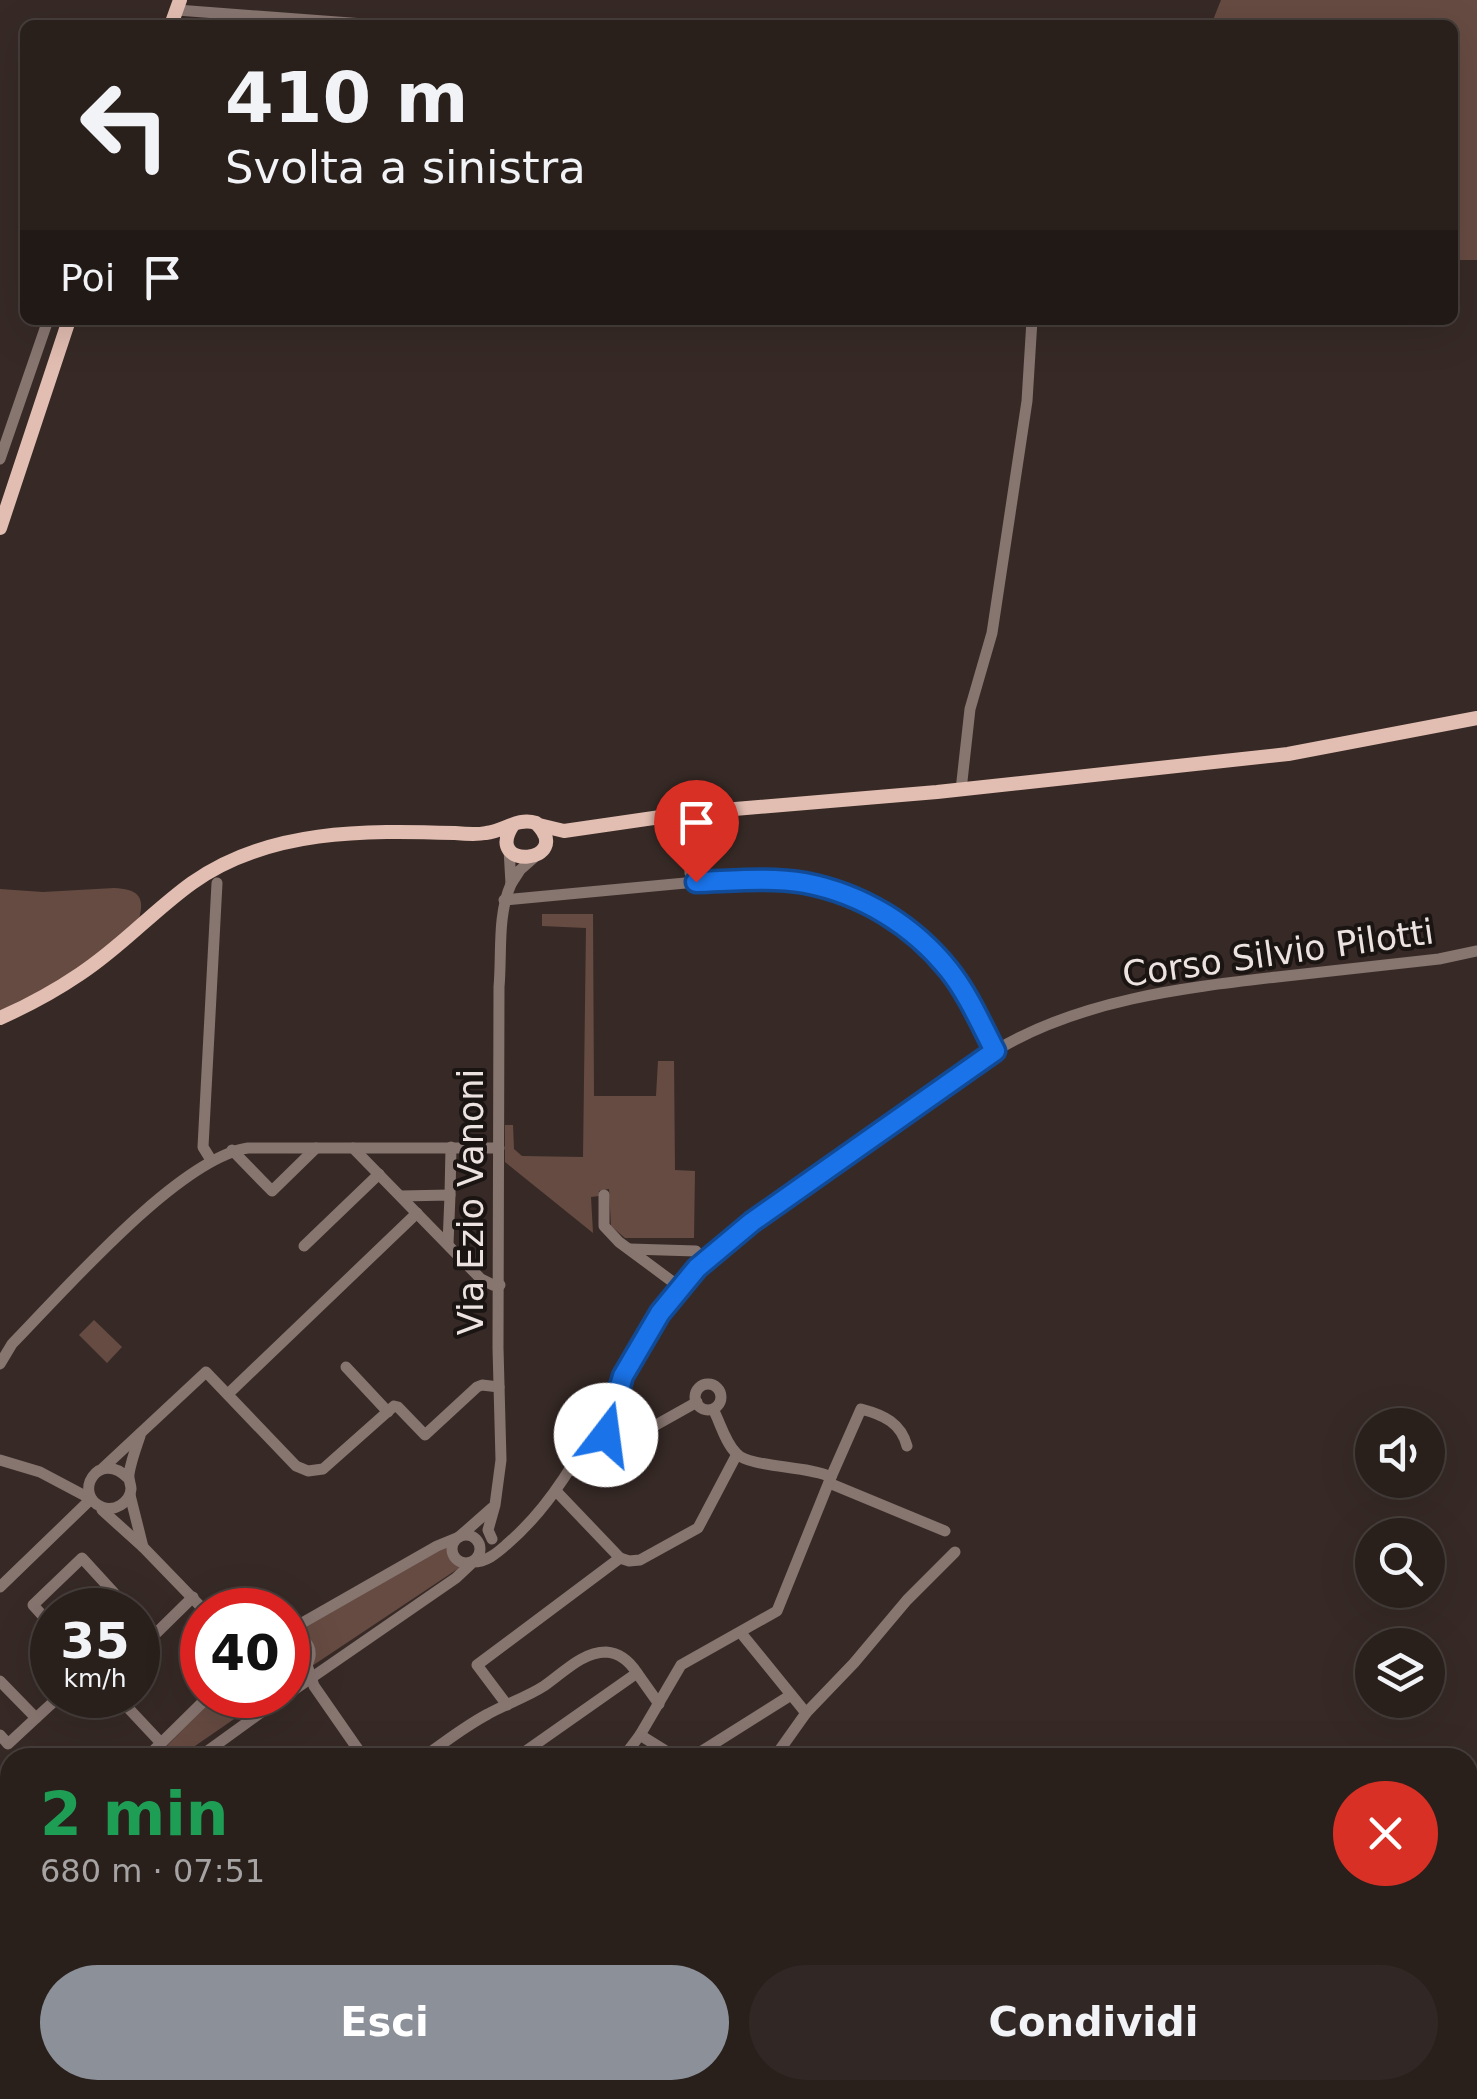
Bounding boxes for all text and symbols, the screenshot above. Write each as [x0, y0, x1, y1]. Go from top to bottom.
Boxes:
text: 410 m [225, 57, 468, 139]
icon: left [60, 60, 190, 190]
text: Svolta a sinistra [225, 141, 586, 194]
icon: arrive [135, 250, 190, 305]
text: Poi [60, 256, 115, 300]
pin [654, 780, 739, 883]
icon: arrive [669, 795, 724, 850]
street label: Corso Silvio Pilotti [1120, 911, 1436, 995]
street label: Via Ezio Vanoni [451, 1069, 491, 1335]
position arrow [554, 1383, 658, 1487]
map controls [1355, 1408, 1445, 1718]
button: sound [1355, 1408, 1445, 1498]
button: search [1355, 1518, 1445, 1608]
speed limit sign: 40 [180, 1588, 310, 1718]
text: 35 [60, 1612, 130, 1670]
button: layers [1355, 1628, 1445, 1718]
text: km/h [63, 1664, 127, 1693]
text: 2 min [40, 1779, 228, 1849]
button: close [1333, 1781, 1438, 1886]
text: 680 m · 07:51 [40, 1852, 265, 1890]
button: Esci [40, 1965, 729, 2080]
button: Condividi [749, 1965, 1438, 2080]

